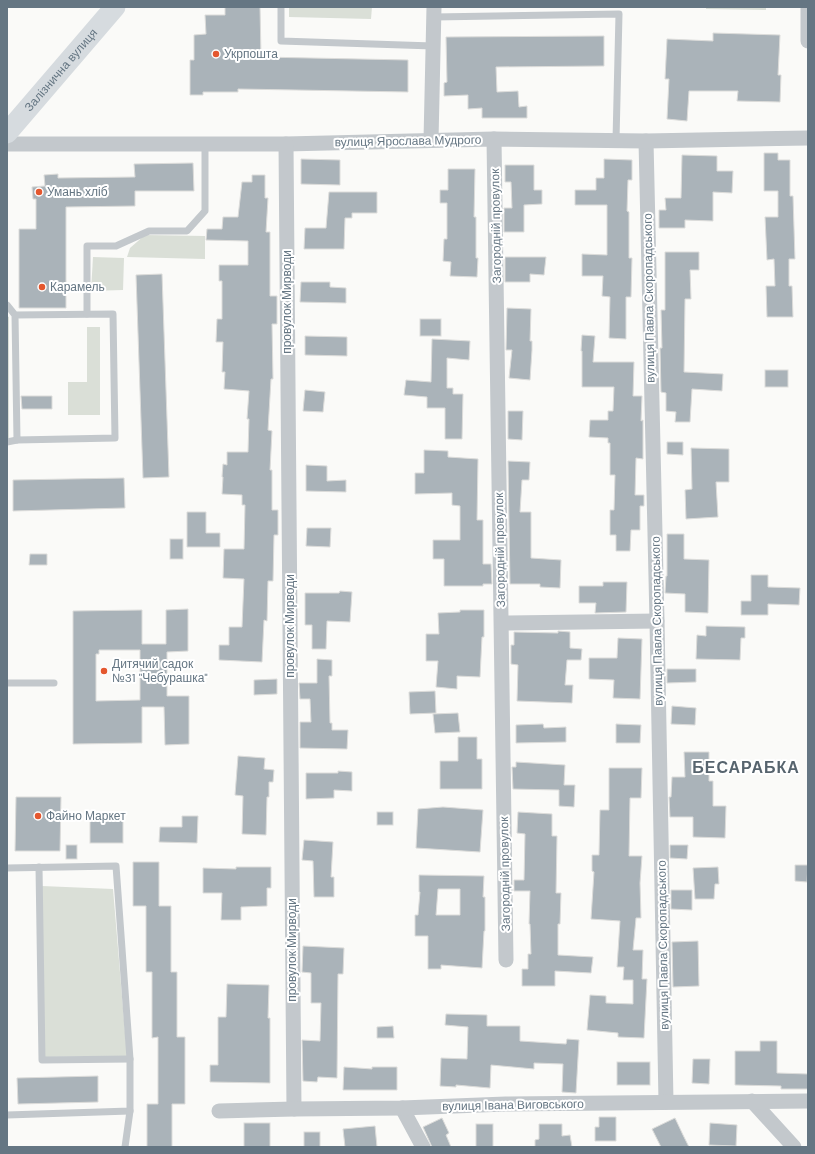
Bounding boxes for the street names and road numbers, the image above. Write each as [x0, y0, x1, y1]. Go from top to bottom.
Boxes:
street label: Залізнична вулиця [21, 25, 101, 115]
street label: вулиця Ярослава Мудрого [334, 132, 482, 150]
street label: Загородній провулок [487, 168, 505, 284]
street label: вулиця Павла Скоропадського [640, 213, 658, 383]
street label: провулок Мирводи [279, 250, 295, 354]
street label: Загородній провулок [491, 492, 509, 608]
street label: вулиця Павла Скоропадського [648, 536, 666, 706]
street label: провулок Мирводи [282, 574, 298, 678]
street label: Загородній провулок [496, 816, 514, 932]
street label: вулиця Павла Скоропадського [654, 860, 672, 1030]
street label: провулок Мирводи [284, 898, 300, 1002]
street label: вулиця Івана Виговського [442, 1096, 584, 1114]

